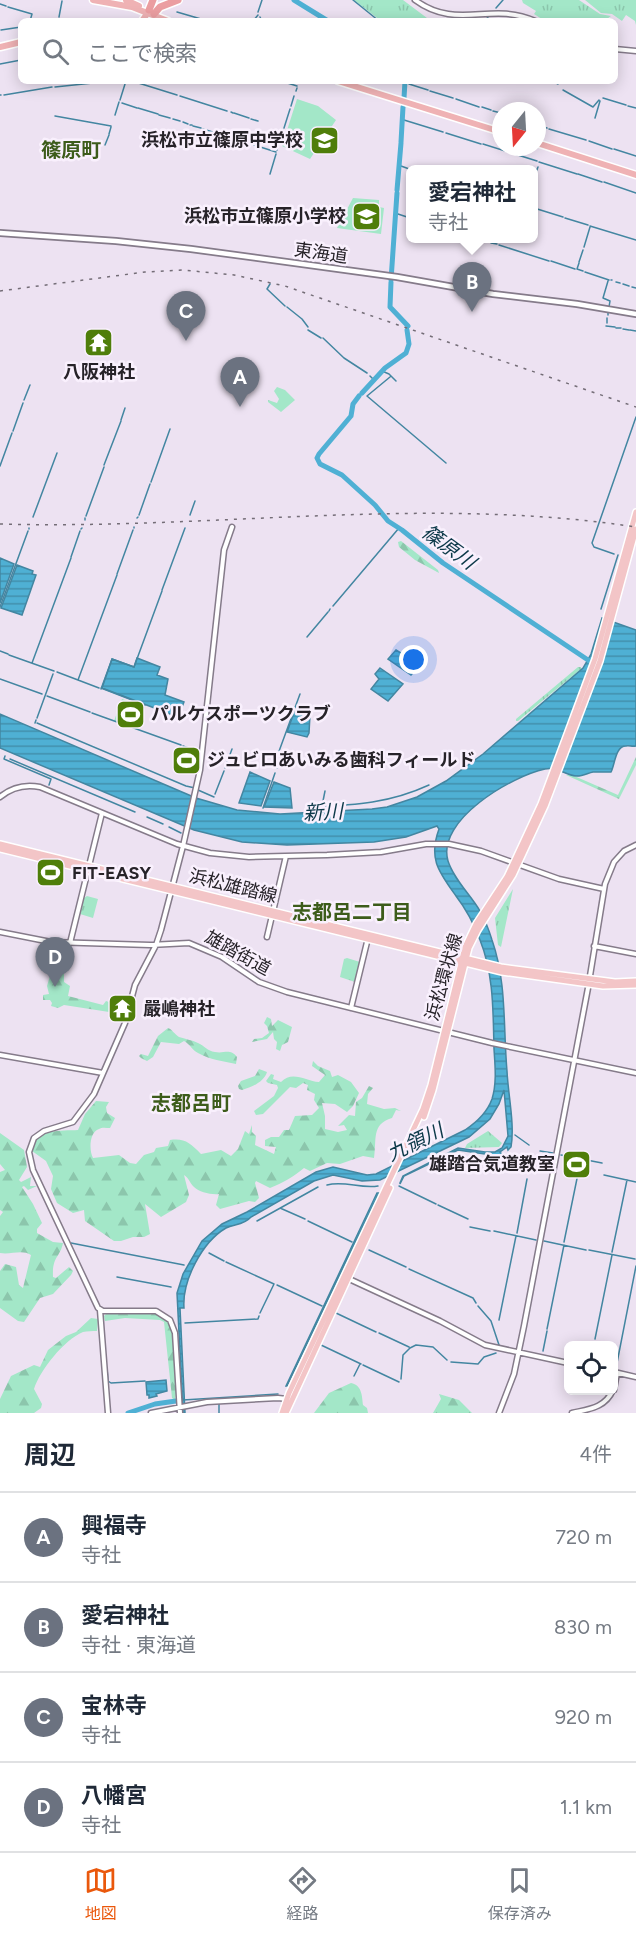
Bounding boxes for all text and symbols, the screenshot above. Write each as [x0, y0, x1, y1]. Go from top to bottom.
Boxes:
search box [18, 18, 618, 84]
icon: search [39, 35, 72, 68]
text: ここで検索 [87, 40, 197, 67]
north arrow [492, 102, 546, 156]
school or university icon: 浜松市立篠原中学校 [308, 124, 340, 156]
place label: 浜松市立篠原中学校 [141, 129, 303, 151]
district label: 篠原町 [41, 138, 101, 162]
popup [406, 165, 538, 243]
text: 愛宕神社 [428, 179, 516, 206]
school or university icon: 浜松市立篠原小学校 [351, 200, 383, 232]
place label: 浜松市立篠原小学校 [184, 205, 346, 227]
text: 寺社 [428, 210, 468, 234]
street label: 東海道 [293, 238, 349, 268]
pin: B [452, 262, 492, 312]
pin: C [166, 292, 206, 341]
temple icon: 八阪神社 [83, 327, 115, 359]
pin: A [220, 358, 260, 407]
place label: 八阪神社 [63, 361, 135, 383]
water label: 篠原川 [418, 520, 482, 576]
your location [399, 645, 428, 674]
sports icon: パルケスポーツクラブ [114, 698, 146, 730]
place label: パルケスポーツクラブ [151, 703, 331, 725]
sports icon: ジュビロあいみる歯科フィールド [170, 744, 202, 776]
place label: ジュビロあいみる歯科フィールド [207, 749, 475, 771]
water label: 新川 [302, 799, 346, 825]
sports icon: FIT-EASY [35, 857, 67, 889]
place label: FIT-EASY [72, 862, 151, 884]
street label: 浜松雄踏線 [187, 864, 279, 908]
district label: 志都呂二丁目 [292, 900, 412, 924]
street label: 雄踏街道 [201, 926, 275, 980]
street label: 浜松環状線 [421, 931, 467, 1023]
pin: D [36, 938, 74, 987]
temple icon: 嚴嶋神社 [106, 993, 138, 1025]
place label: 嚴嶋神社 [143, 998, 215, 1020]
district label: 志都呂町 [151, 1091, 231, 1115]
water label: 九領川 [383, 1117, 449, 1166]
sports icon: 雄踏合気道教室 [560, 1148, 592, 1180]
place label: 雄踏合気道教室 [429, 1153, 555, 1175]
map controls [564, 1341, 618, 1395]
button: locate [564, 1341, 618, 1395]
text: 周辺 [24, 1439, 76, 1471]
text: 4件 [580, 1442, 612, 1466]
text: 興福寺 [81, 1512, 147, 1539]
text: A [36, 1525, 51, 1549]
text: 720 m [555, 1525, 612, 1549]
text: 寺社 [81, 1543, 121, 1567]
text: 愛宕神社 [81, 1602, 169, 1629]
text: B [37, 1615, 50, 1639]
text: 830 m [554, 1615, 612, 1639]
text: 寺社 · 東海道 [81, 1633, 196, 1657]
text: 宝林寺 [81, 1692, 147, 1719]
text: C [36, 1705, 51, 1729]
text: 920 m [555, 1705, 612, 1729]
text: 寺社 [81, 1723, 121, 1747]
text: 八幡宮 [81, 1782, 147, 1809]
text: D [37, 1795, 51, 1819]
text: 1.1 km [560, 1795, 612, 1819]
text: 寺社 [81, 1813, 121, 1837]
tab: 地図 [84, 1864, 117, 1924]
tab: 経路 [286, 1864, 319, 1924]
tab: 保存済み [488, 1864, 552, 1924]

